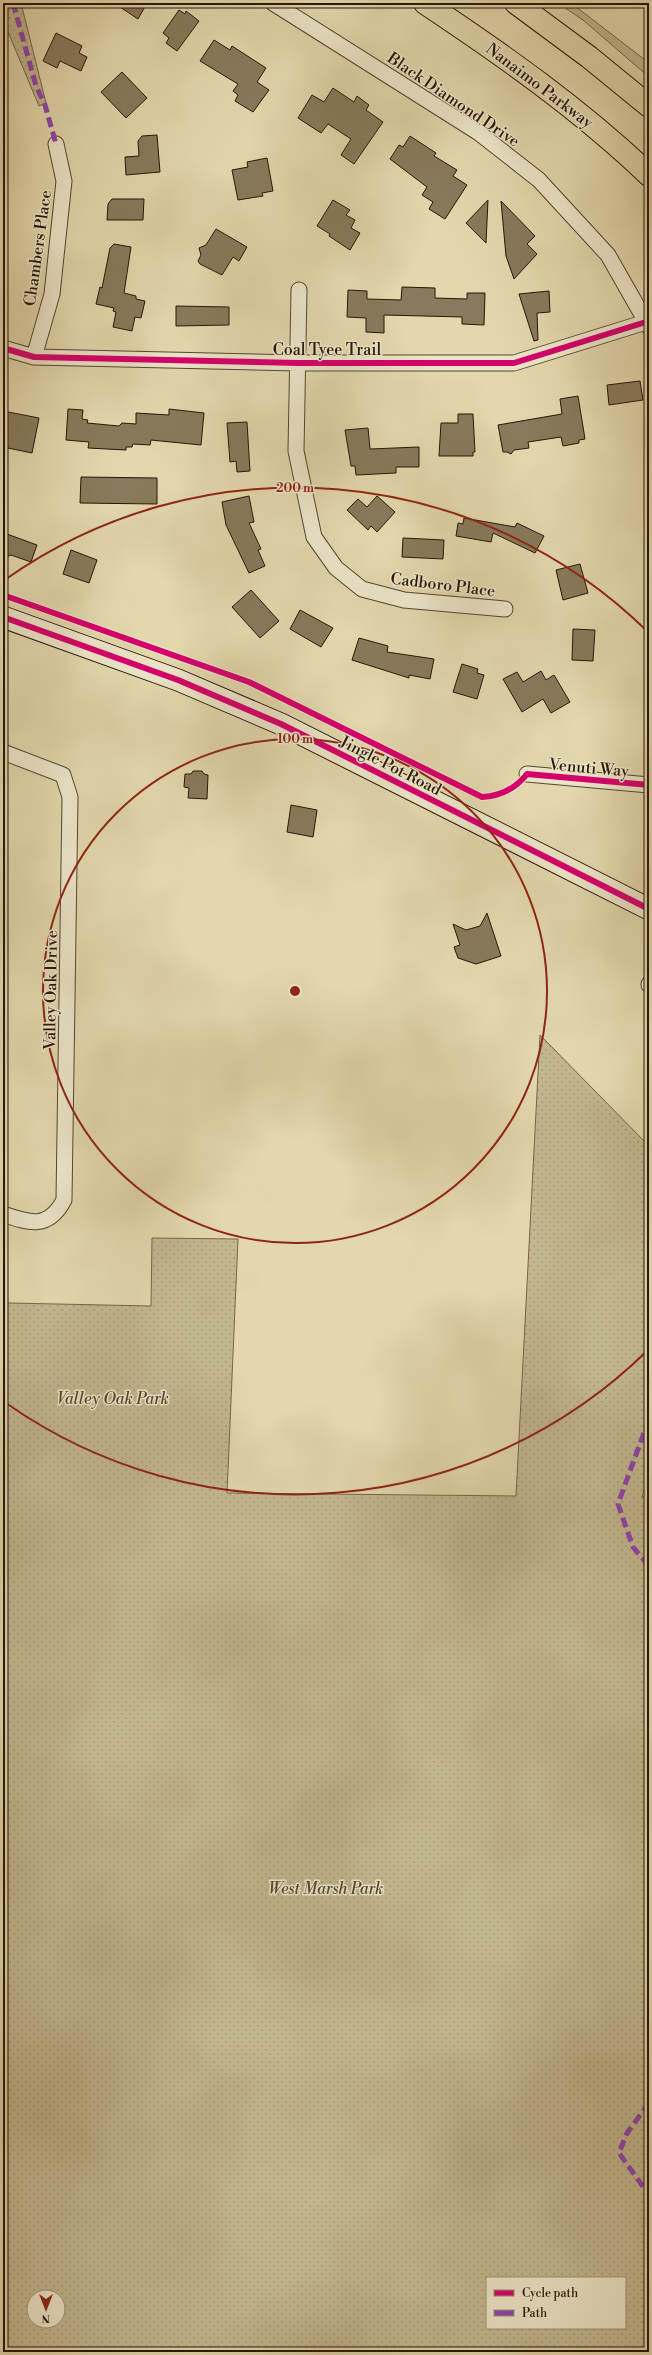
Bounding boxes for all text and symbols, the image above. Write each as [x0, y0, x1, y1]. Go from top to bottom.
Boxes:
street label: Nanaimo Parkway [482, 39, 597, 133]
street label: Black Diamond Drive [383, 48, 523, 152]
street label: Chambers Place [20, 189, 56, 307]
street label: Coal Tyee Trail [273, 340, 382, 360]
text: 200 m [276, 481, 314, 496]
street label: Cadboro Place [389, 569, 496, 601]
street label: Jingle Pot Road [335, 731, 445, 800]
text: 100 m [277, 732, 313, 747]
street label: Venuti Way [547, 754, 630, 781]
street label: Valley Oak Drive [40, 930, 62, 1051]
centre of rings [288, 984, 302, 998]
park label: Valley Oak Park [57, 1389, 169, 1409]
park label: West Marsh Park [269, 1879, 383, 1899]
legend [486, 2277, 626, 2329]
text: Cycle path [522, 2286, 578, 2301]
north arrow [26, 2289, 66, 2329]
text: Path [522, 2306, 547, 2321]
text: N [41, 2311, 50, 2325]

